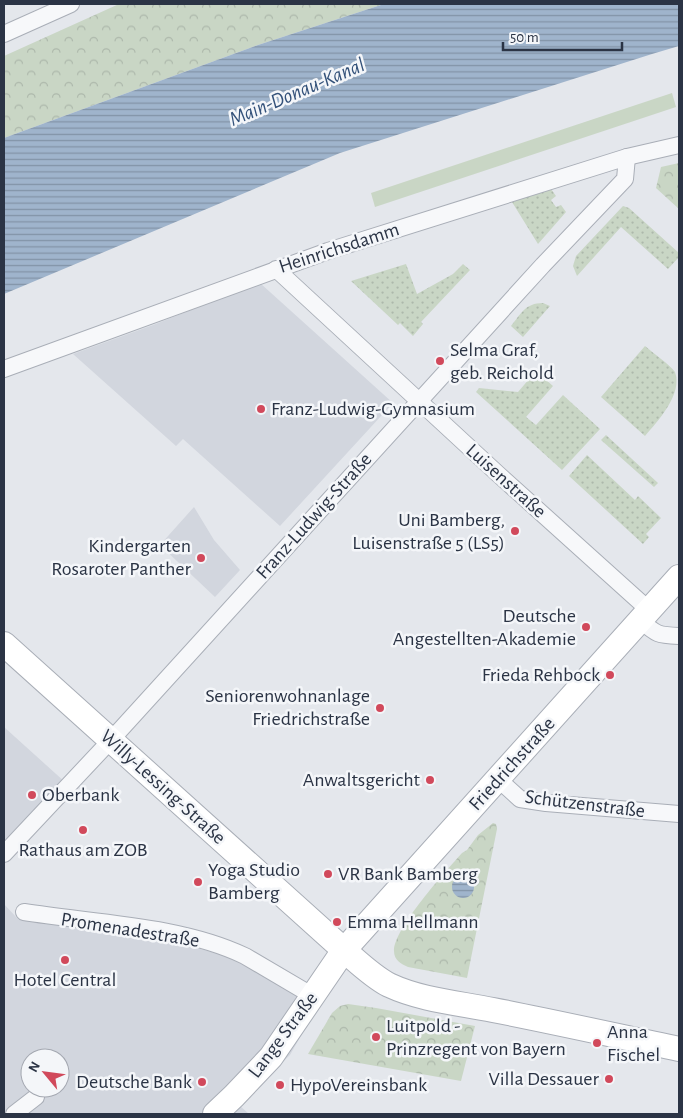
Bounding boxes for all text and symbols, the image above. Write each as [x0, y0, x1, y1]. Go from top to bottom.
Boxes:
scale bar [503, 20, 622, 52]
text: 50 m [510, 30, 539, 45]
water label: Main-Donau-Kanal [226, 54, 368, 130]
street label: Heinrichsdamm [276, 219, 402, 277]
place label: Selma Graf, geb. Reichold [450, 340, 554, 383]
marker: Selma Graf, geb. Reichold [434, 355, 446, 367]
place label: Franz-Ludwig-Gymnasium [271, 399, 475, 419]
marker: Franz-Ludwig-Gymnasium [255, 403, 267, 415]
street label: Luisenstraße [462, 440, 550, 522]
street label: Franz-Ludwig-Straße [252, 449, 376, 583]
place label: Uni Bamberg, Luisenstraße 5 (LS5) [352, 510, 505, 553]
marker: Uni Bamberg, Luisenstraße 5 (LS5) [509, 525, 521, 537]
place label: Kindergarten Rosaroter Panther [51, 536, 192, 579]
marker: Kindergarten Rosaroter Panther [195, 552, 207, 564]
place label: Deutsche Angestellten-Akademie [393, 606, 576, 649]
marker: Deutsche Angestellten-Akademie [580, 621, 592, 633]
place label: Frieda Rehbock [482, 665, 600, 685]
marker: Frieda Rehbock [604, 669, 616, 681]
place label: Seniorenwohnanlage Friedrichstraße [205, 686, 370, 729]
marker: Seniorenwohnanlage Friedrichstraße [374, 702, 386, 714]
street label: Friedrichstraße [465, 714, 559, 814]
street label: Willy-Lessing-Straße [97, 726, 229, 848]
place label: Anwaltsgericht [303, 770, 421, 790]
marker: Anwaltsgericht [424, 774, 436, 786]
place label: Oberbank [42, 785, 119, 805]
street label: Schützenstraße [524, 787, 646, 821]
marker: Oberbank [26, 789, 38, 801]
marker: Rathaus am ZOB [77, 824, 89, 836]
place label: Rathaus am ZOB [18, 840, 148, 860]
place label: Yoga Studio Bamberg [208, 860, 300, 903]
place label: VR Bank Bamberg [338, 864, 478, 884]
marker: VR Bank Bamberg [322, 868, 334, 880]
marker: Yoga Studio Bamberg [192, 876, 204, 888]
street label: Promenadestraße [59, 909, 201, 951]
place label: Emma Hellmann [347, 912, 479, 932]
marker: Emma Hellmann [331, 916, 343, 928]
marker: Hotel Central [59, 954, 71, 966]
place label: Hotel Central [13, 970, 117, 990]
street label: Lange Straße [244, 988, 322, 1082]
place label: Luitpold - Prinzregent von Bayern [386, 1016, 566, 1059]
place label: Anna Fischel [607, 1022, 660, 1065]
marker: Luitpold - Prinzregent von Bayern [370, 1031, 382, 1043]
marker: Anna Fischel [591, 1037, 603, 1049]
north arrow [20, 1048, 70, 1098]
text: N [26, 1060, 43, 1075]
place label: Villa Dessauer [488, 1069, 600, 1089]
place label: Deutsche Bank [76, 1072, 192, 1092]
marker: Villa Dessauer [603, 1073, 615, 1085]
place label: HypoVereinsbank [290, 1075, 427, 1095]
marker: Deutsche Bank [196, 1076, 208, 1088]
marker: HypoVereinsbank [274, 1079, 286, 1091]

